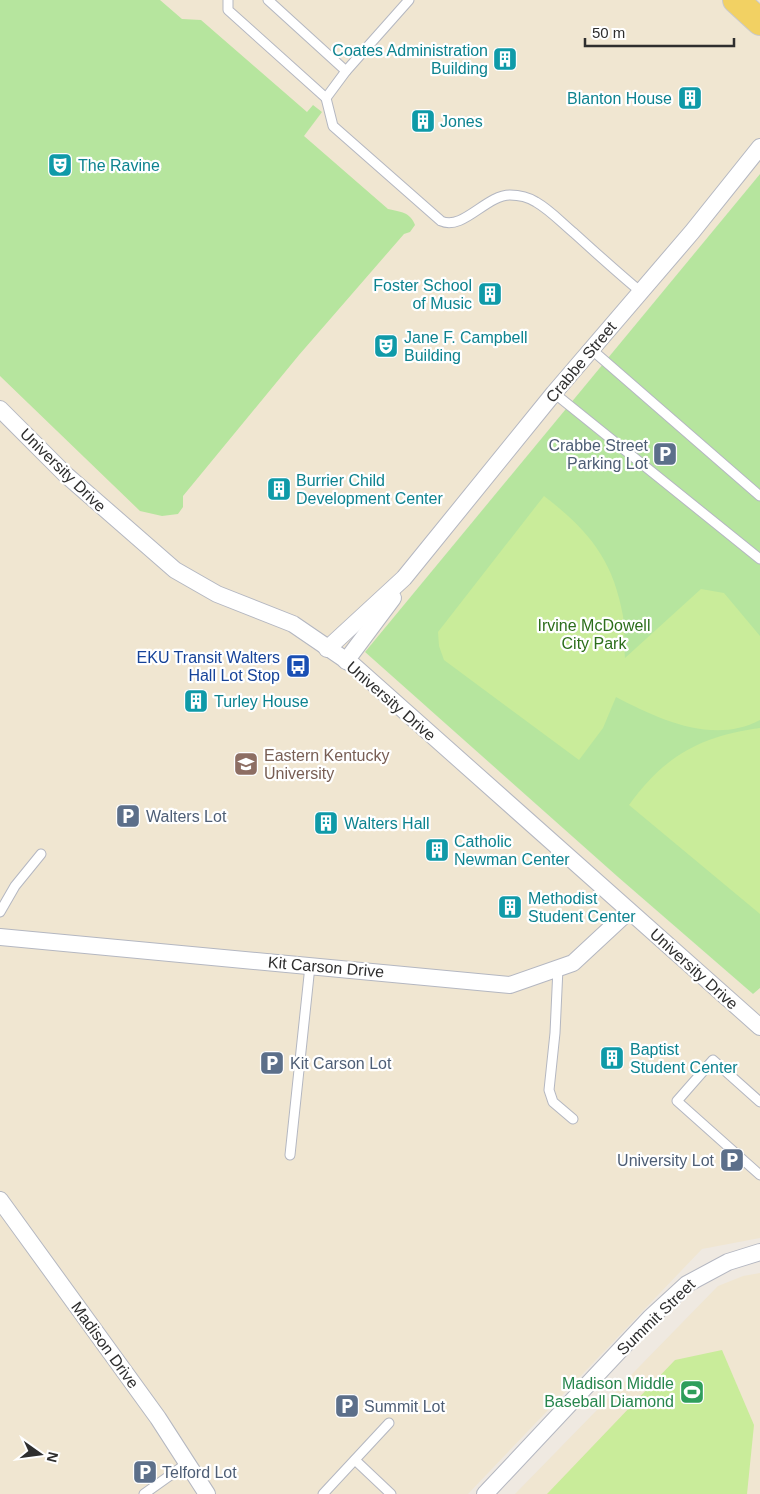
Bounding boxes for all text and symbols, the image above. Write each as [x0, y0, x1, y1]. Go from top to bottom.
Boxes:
scale bar [585, 15, 734, 47]
text: 50 m [592, 24, 625, 41]
place label: Coates Administration Building [332, 42, 488, 77]
building icon: Coates Administration Building [492, 46, 518, 72]
building icon: Blanton House [677, 85, 703, 111]
place label: Blanton House [567, 90, 672, 107]
building icon: Jones [410, 108, 436, 134]
place label: Jones [440, 113, 483, 130]
theatre icon: The Ravine [47, 152, 73, 178]
place label: The Ravine [78, 157, 160, 174]
place label: Foster School of Music [373, 277, 472, 312]
building icon: Foster School of Music [477, 281, 503, 307]
street label: Crabbe Street [542, 318, 620, 406]
place label: Jane F. Campbell Building [404, 329, 528, 364]
theatre icon: Jane F. Campbell Building [373, 333, 399, 359]
street label: University Drive [17, 425, 109, 515]
place label: Crabbe Street Parking Lot [548, 437, 649, 472]
parking icon: Crabbe Street Parking Lot [652, 441, 678, 467]
place label: Burrier Child Development Center [296, 472, 443, 507]
building icon: Burrier Child Development Center [266, 476, 292, 502]
park label: Irvine McDowell City Park [538, 617, 650, 652]
place label: EKU Transit Walters Hall Lot Stop [137, 649, 280, 684]
bus stop icon: EKU Transit Walters Hall Lot Stop [285, 653, 311, 679]
street label: University Drive [343, 658, 439, 744]
building icon: Turley House [183, 688, 209, 714]
place label: Turley House [214, 693, 309, 710]
place label: Eastern Kentucky University [264, 747, 389, 782]
school or university icon: Eastern Kentucky University [233, 751, 259, 777]
parking icon: Walters Lot [115, 803, 141, 829]
place label: Walters Lot [146, 808, 227, 825]
building icon: Walters Hall [313, 810, 339, 836]
place label: Walters Hall [344, 815, 430, 832]
place label: Catholic Newman Center [454, 833, 570, 868]
building icon: Catholic Newman Center [424, 837, 450, 863]
place label: Methodist Student Center [528, 890, 636, 925]
building icon: Methodist Student Center [497, 894, 523, 920]
street label: University Drive [647, 925, 741, 1013]
street label: Kit Carson Drive [267, 953, 385, 981]
place label: Baptist Student Center [630, 1041, 738, 1076]
building icon: Baptist Student Center [599, 1045, 625, 1071]
parking icon: Kit Carson Lot [259, 1050, 285, 1076]
place label: Kit Carson Lot [290, 1055, 392, 1072]
parking icon: University Lot [719, 1147, 745, 1173]
place label: University Lot [617, 1152, 715, 1169]
street label: Summit Street [614, 1275, 699, 1358]
street label: Madison Drive [68, 1299, 142, 1391]
place label: Madison Middle Baseball Diamond [544, 1375, 674, 1410]
sports icon: Madison Middle Baseball Diamond [679, 1379, 705, 1405]
parking icon: Summit Lot [334, 1393, 360, 1419]
place label: Summit Lot [364, 1398, 445, 1415]
north arrow [15, 1429, 65, 1479]
text: N [44, 1450, 62, 1464]
parking icon: Telford Lot [132, 1459, 158, 1485]
place label: Telford Lot [162, 1464, 237, 1481]

